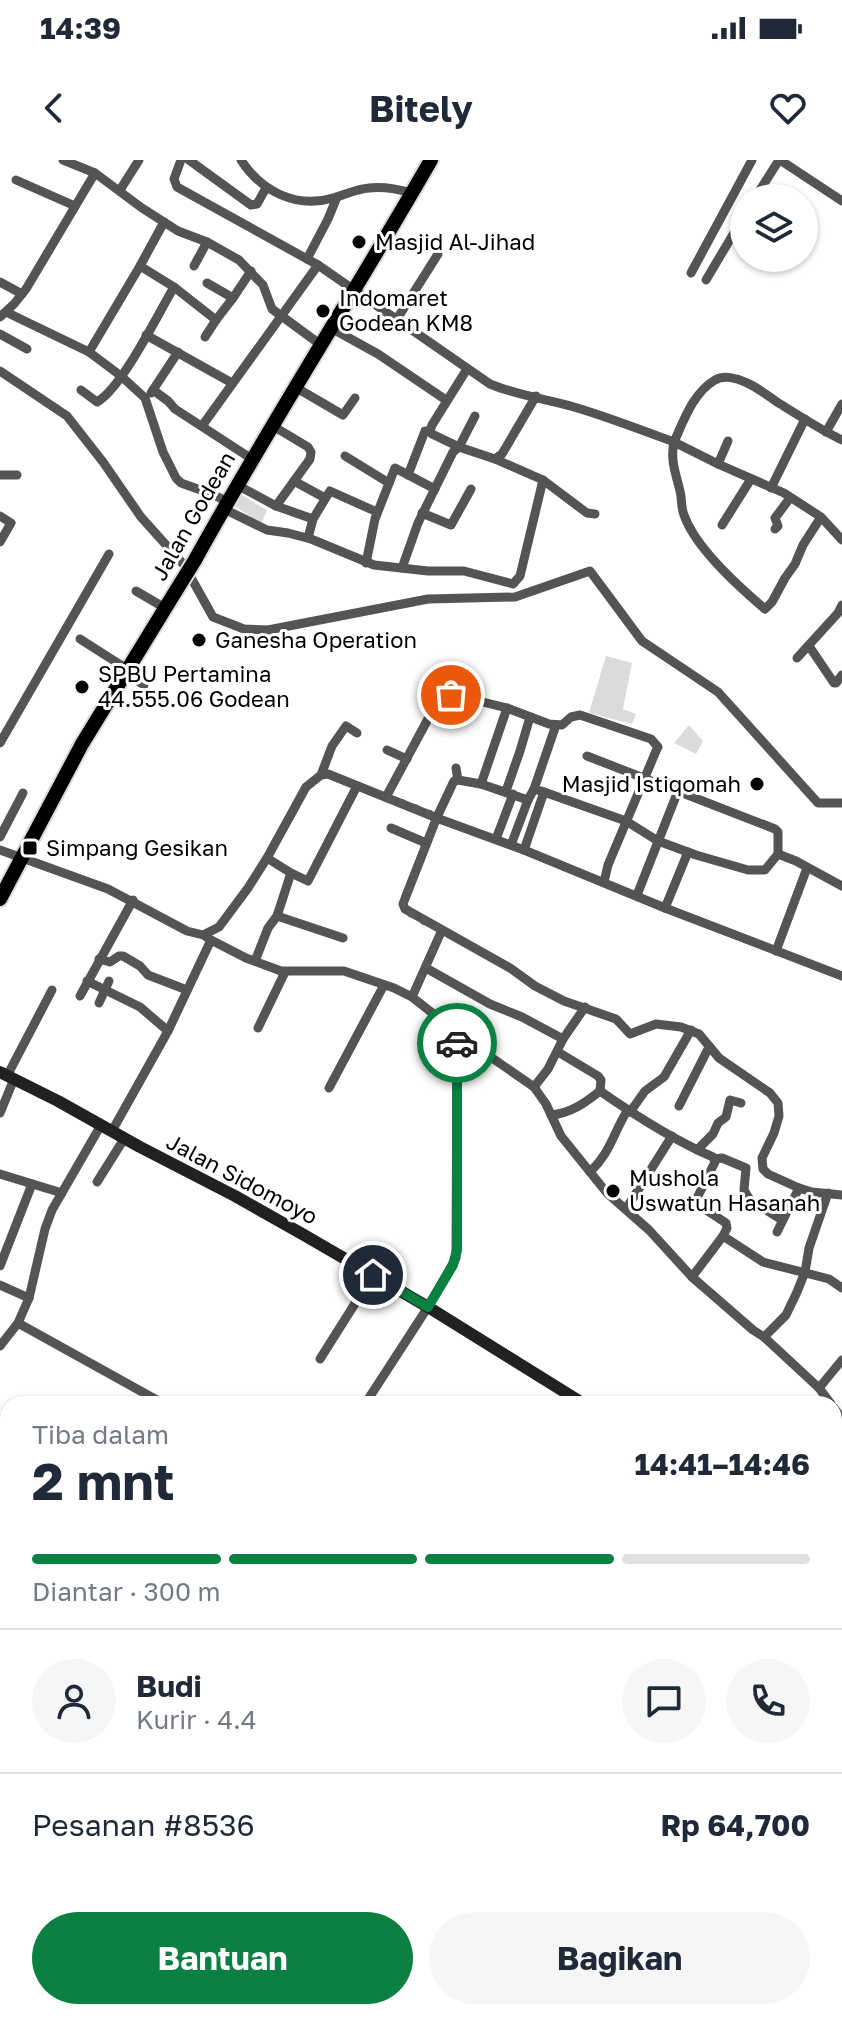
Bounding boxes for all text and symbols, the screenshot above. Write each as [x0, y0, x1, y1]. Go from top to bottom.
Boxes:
text: 14:39 [40, 10, 121, 46]
icon: back [32, 86, 76, 130]
icon: heart [766, 86, 810, 130]
text: Bitely [369, 87, 473, 130]
map controls [730, 184, 818, 272]
button: layers [730, 184, 818, 272]
place label: Masjid Al-Jihad [375, 228, 535, 255]
marker: Masjid Al-Jihad [350, 233, 368, 251]
place label: Indomaret Godean KM8 [339, 284, 473, 336]
marker: Indomaret Godean KM8 [314, 302, 332, 320]
street label: Jalan Godean [145, 447, 240, 585]
place label: Ganesha Operation [215, 626, 417, 653]
marker: Ganesha Operation [190, 631, 208, 649]
place label: SPBU Pertamina 44.555.06 Godean [98, 660, 290, 712]
pin [417, 661, 485, 729]
icon: bag [429, 673, 473, 717]
marker: SPBU Pertamina 44.555.06 Godean [73, 678, 91, 696]
place label: Masjid Istiqomah [562, 770, 741, 797]
marker: Masjid Istiqomah [748, 775, 766, 793]
place label: Simpang Gesikan [46, 834, 228, 861]
marker: Simpang Gesikan [21, 839, 39, 857]
courier [417, 1003, 497, 1083]
icon: car [435, 1021, 479, 1065]
street label: Jalan Sidomoyo [162, 1127, 322, 1230]
place label: Mushola Uswatun Hasanah [629, 1164, 820, 1216]
marker: Mushola Uswatun Hasanah [604, 1182, 622, 1200]
pin [339, 1241, 407, 1309]
icon: home [351, 1253, 395, 1297]
text: Tiba dalam [32, 1419, 169, 1450]
text: 14:41–14:46 [635, 1446, 810, 1482]
text: 2 mnt [32, 1449, 174, 1511]
text: Diantar · 300 m [32, 1576, 221, 1607]
button: person [32, 1659, 116, 1743]
button: chat [622, 1659, 706, 1743]
button: phone [726, 1659, 810, 1743]
text: Budi [136, 1668, 202, 1704]
text: Kurir · 4.4 [136, 1704, 257, 1735]
text: Pesanan #8536 [32, 1807, 255, 1843]
text: Rp 64,700 [660, 1807, 810, 1843]
button: Bantuan [32, 1912, 413, 2004]
button: Bagikan [429, 1912, 810, 2004]

